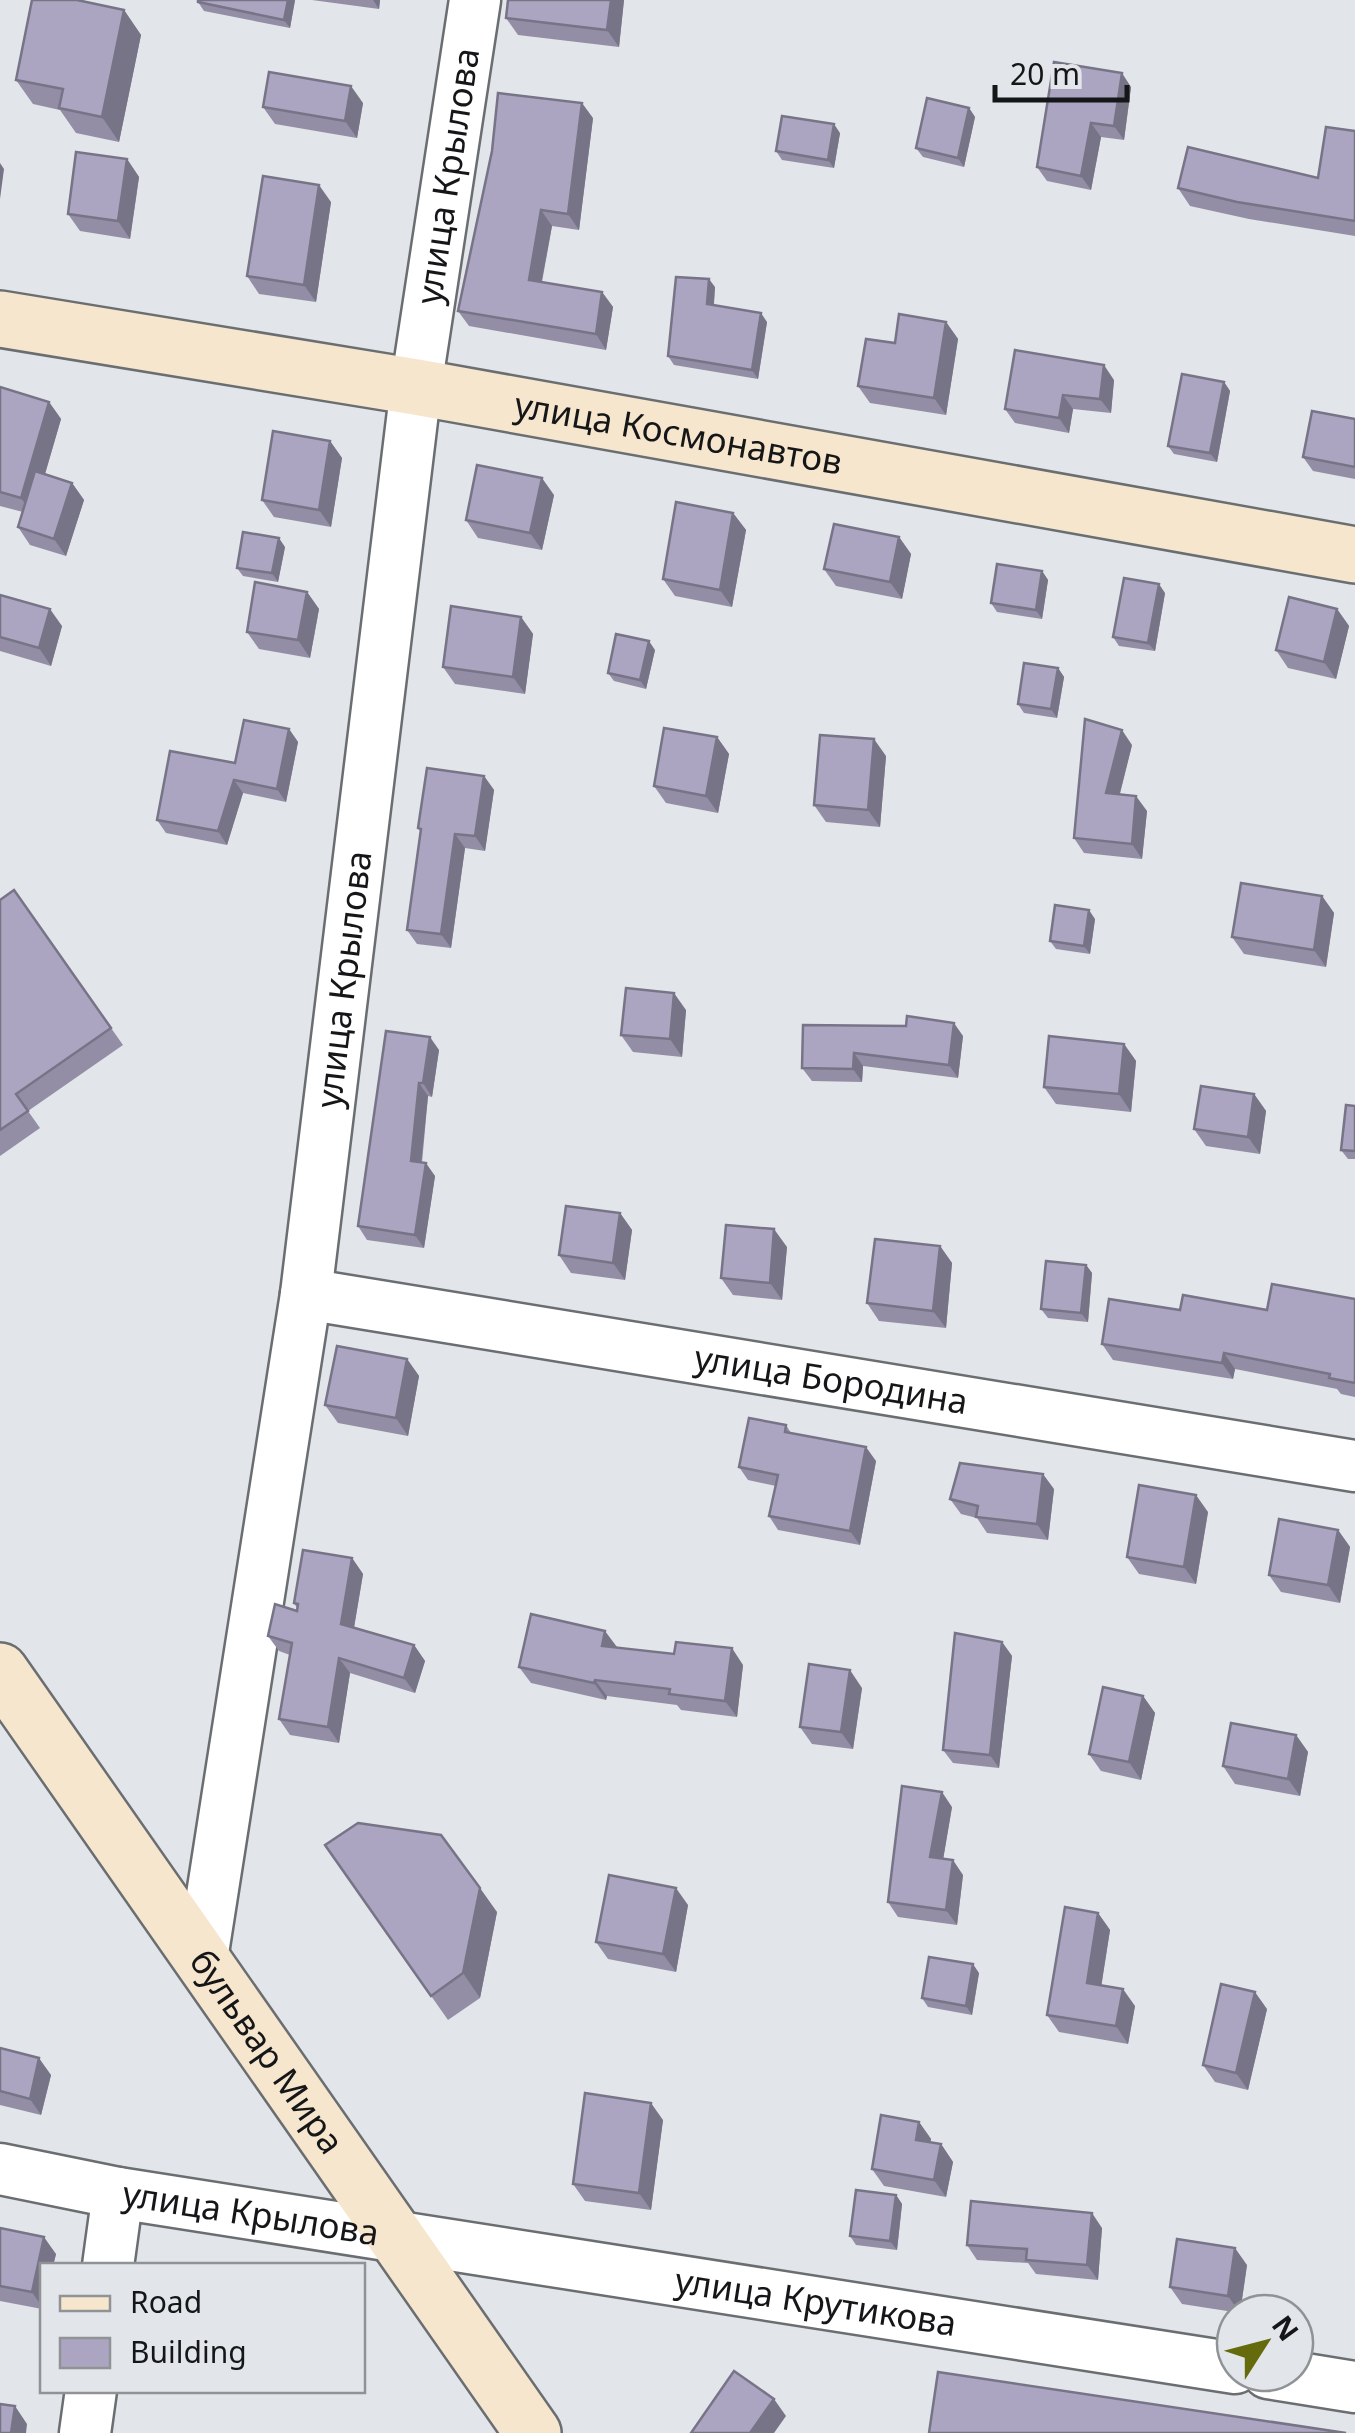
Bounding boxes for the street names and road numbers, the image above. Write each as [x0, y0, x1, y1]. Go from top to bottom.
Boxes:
street label: улица Крылова [404, 45, 489, 307]
street label: улица Космонавтов [511, 380, 846, 485]
street label: улица Крылова [304, 848, 382, 1110]
street label: улица Бородина [691, 1333, 971, 1424]
street label: бульвар Мира [180, 1940, 356, 2163]
street label: улица Крылова [120, 2169, 382, 2256]
street label: улица Крутикова [672, 2256, 960, 2346]

